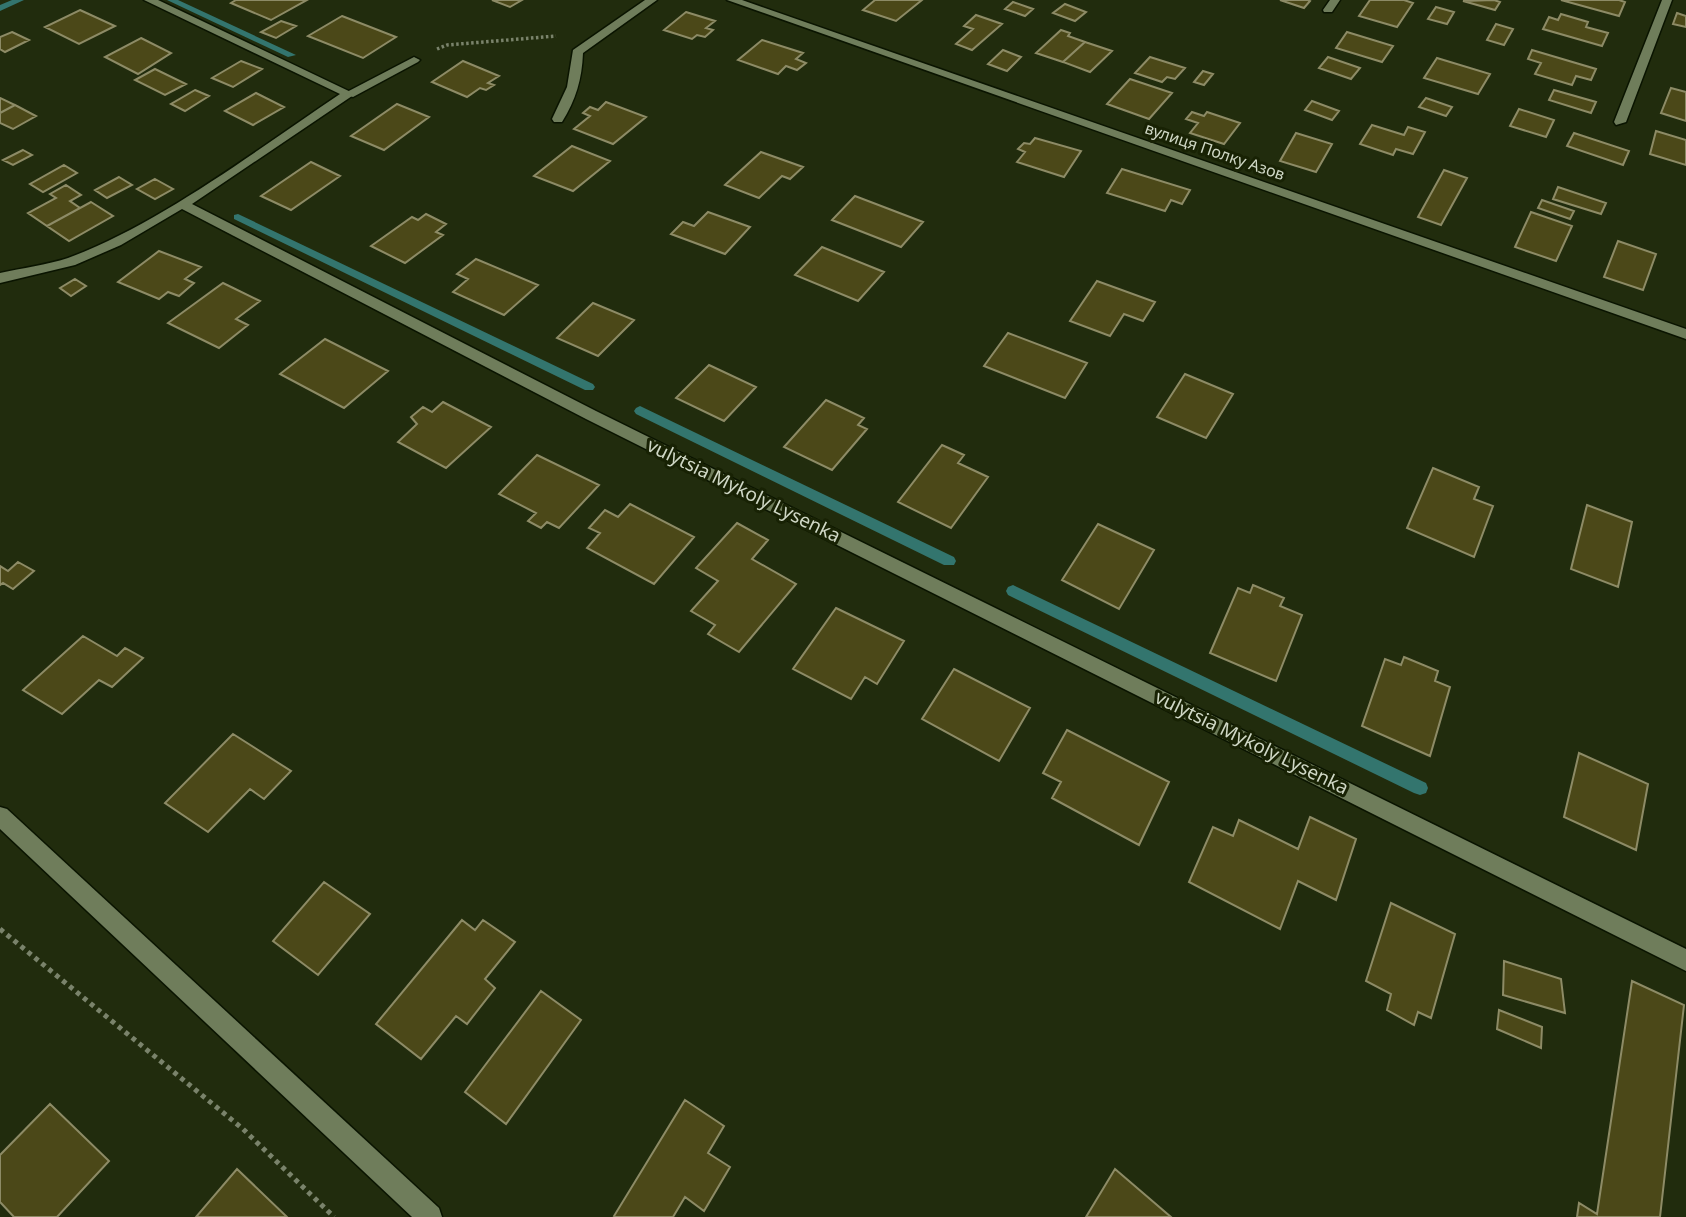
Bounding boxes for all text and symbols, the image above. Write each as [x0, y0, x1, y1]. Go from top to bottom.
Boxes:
street label: вулиця Полку Азов [1142, 117, 1288, 185]
street label: vulytsia Mykoly Lysenka [643, 432, 845, 548]
street label: vulytsia Mykoly Lysenka [1151, 684, 1353, 800]

